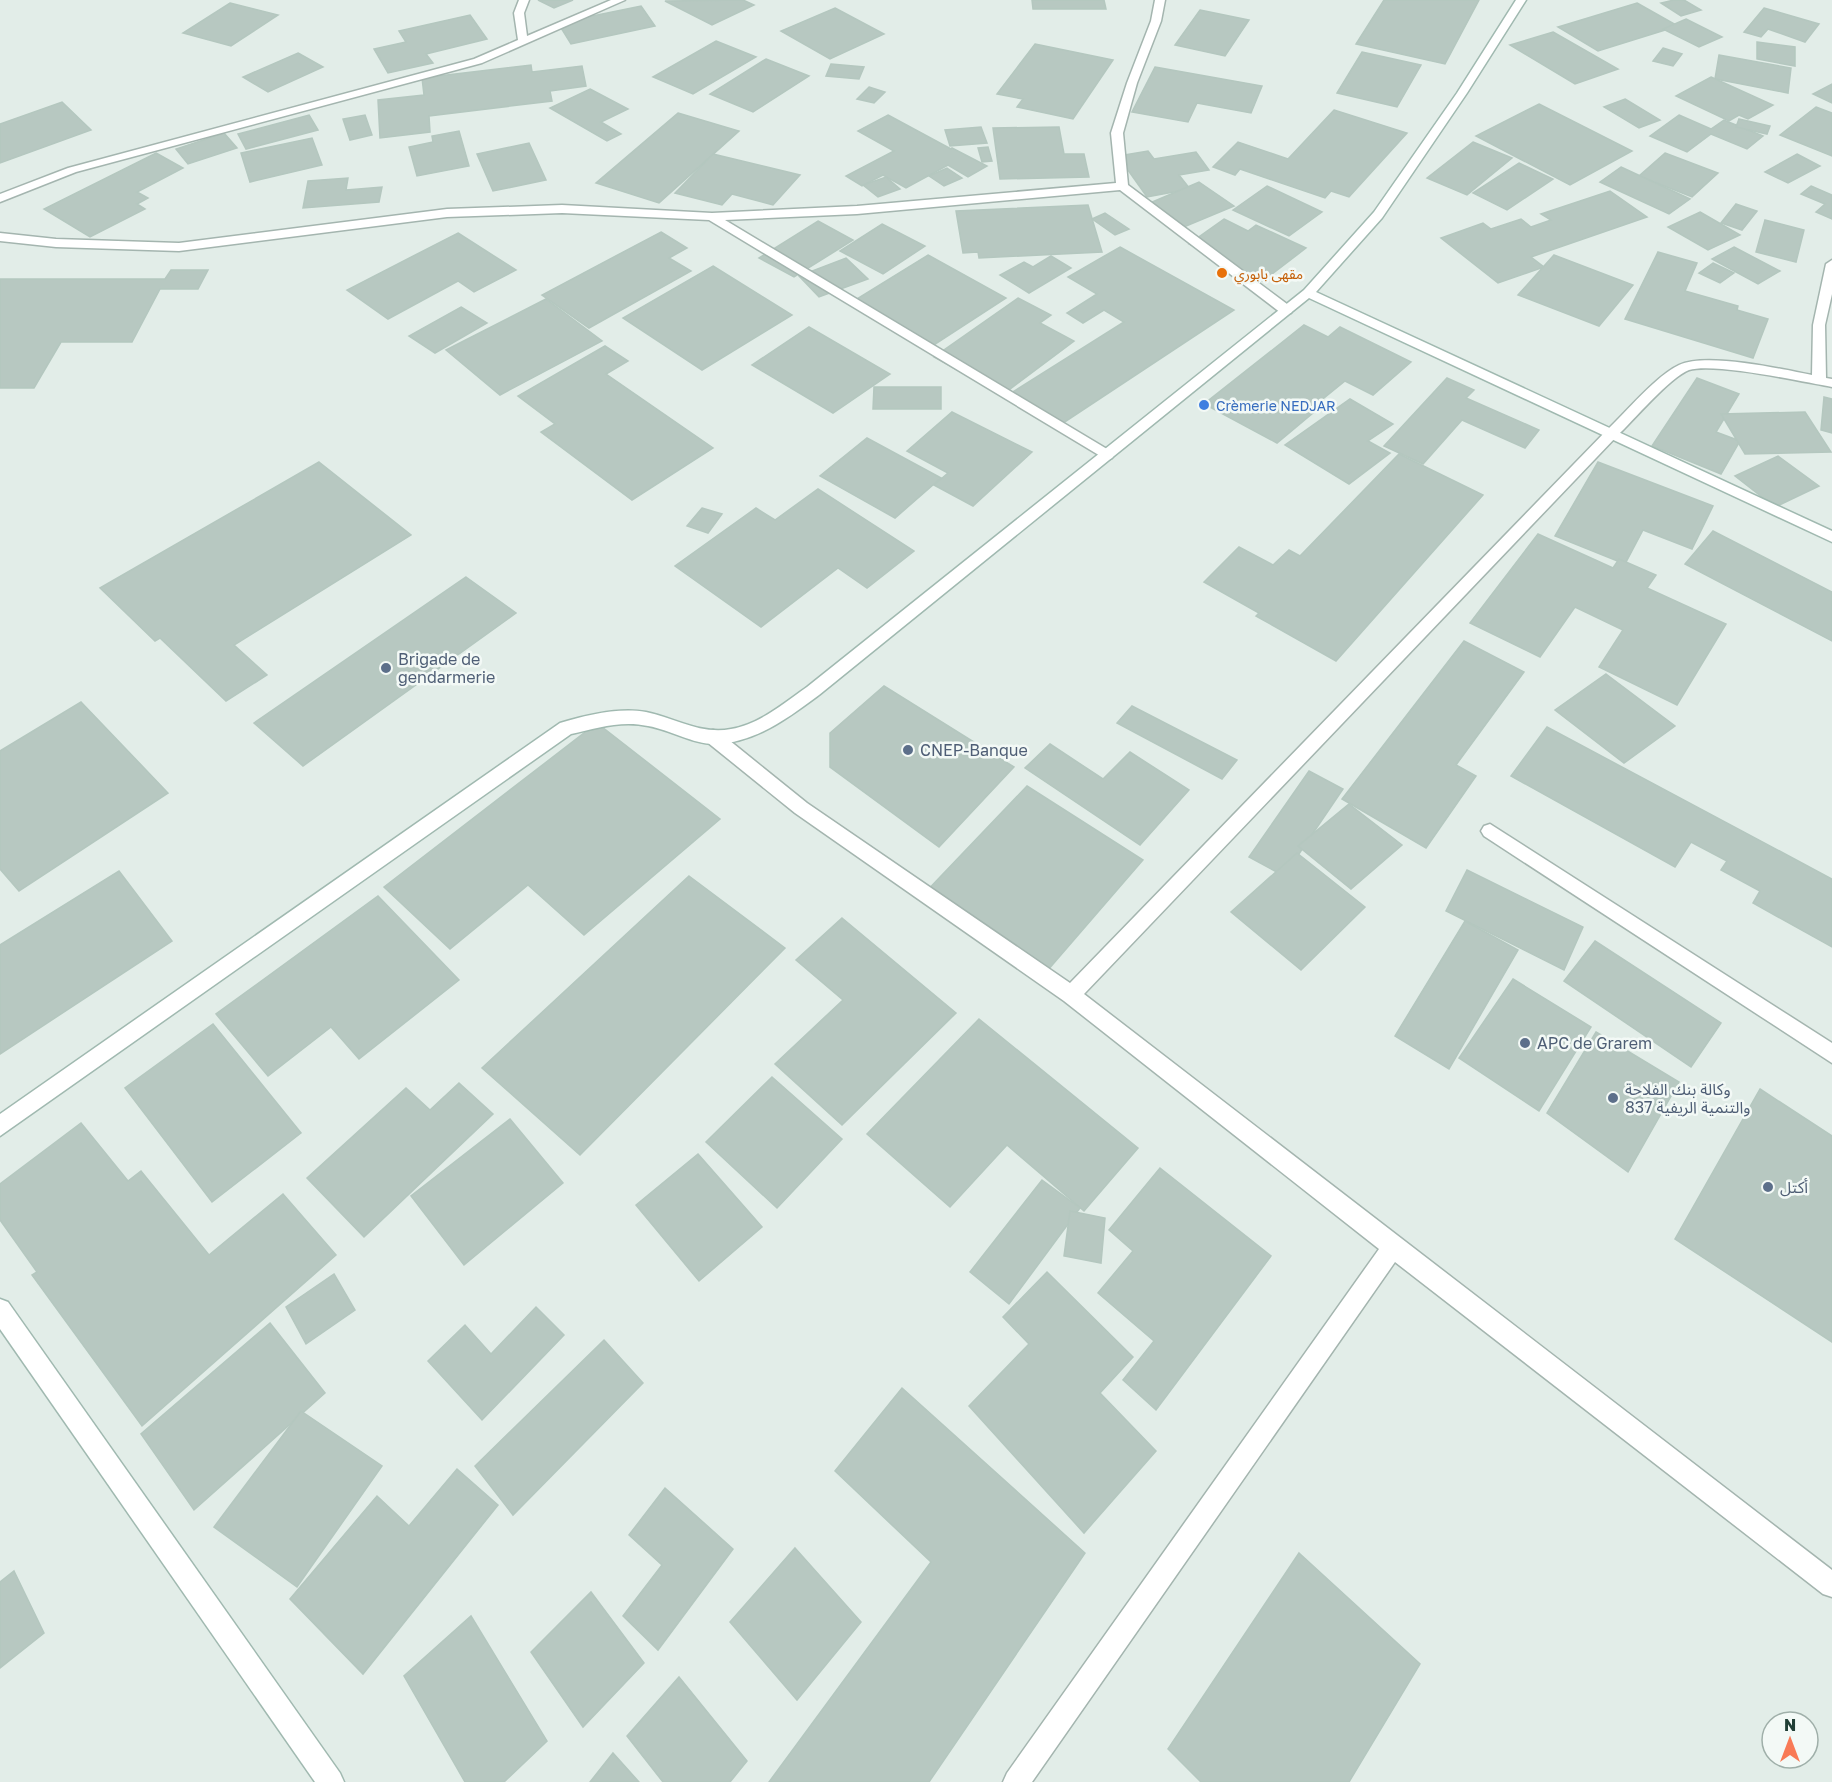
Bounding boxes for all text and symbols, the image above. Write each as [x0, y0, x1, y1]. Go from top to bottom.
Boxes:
place label: مقهى بابوري [1234, 265, 1303, 285]
marker: مقهى بابوري [1215, 266, 1229, 280]
place label: Crèmerie NEDJAR [1216, 397, 1336, 414]
marker: Crèmerie NEDJAR [1197, 398, 1211, 412]
place label: Brigade de gendarmerie [398, 649, 495, 687]
marker: Brigade de gendarmerie [379, 661, 393, 675]
place label: CNEP-Banque [920, 740, 1028, 760]
marker: CNEP-Banque [901, 743, 915, 757]
place label: APC de Grarem [1537, 1033, 1652, 1053]
marker: APC de Grarem [1518, 1036, 1532, 1050]
place label: وكالة بنك الفلاحة والتنمية الريفية 837 [1625, 1079, 1750, 1117]
marker: وكالة بنك الفلاحة والتنمية الريفية 837 [1606, 1091, 1620, 1105]
place label: أكتل [1780, 1177, 1808, 1197]
marker: أكتل [1761, 1180, 1775, 1194]
north arrow [1760, 1710, 1820, 1770]
text: N [1784, 1715, 1796, 1735]

